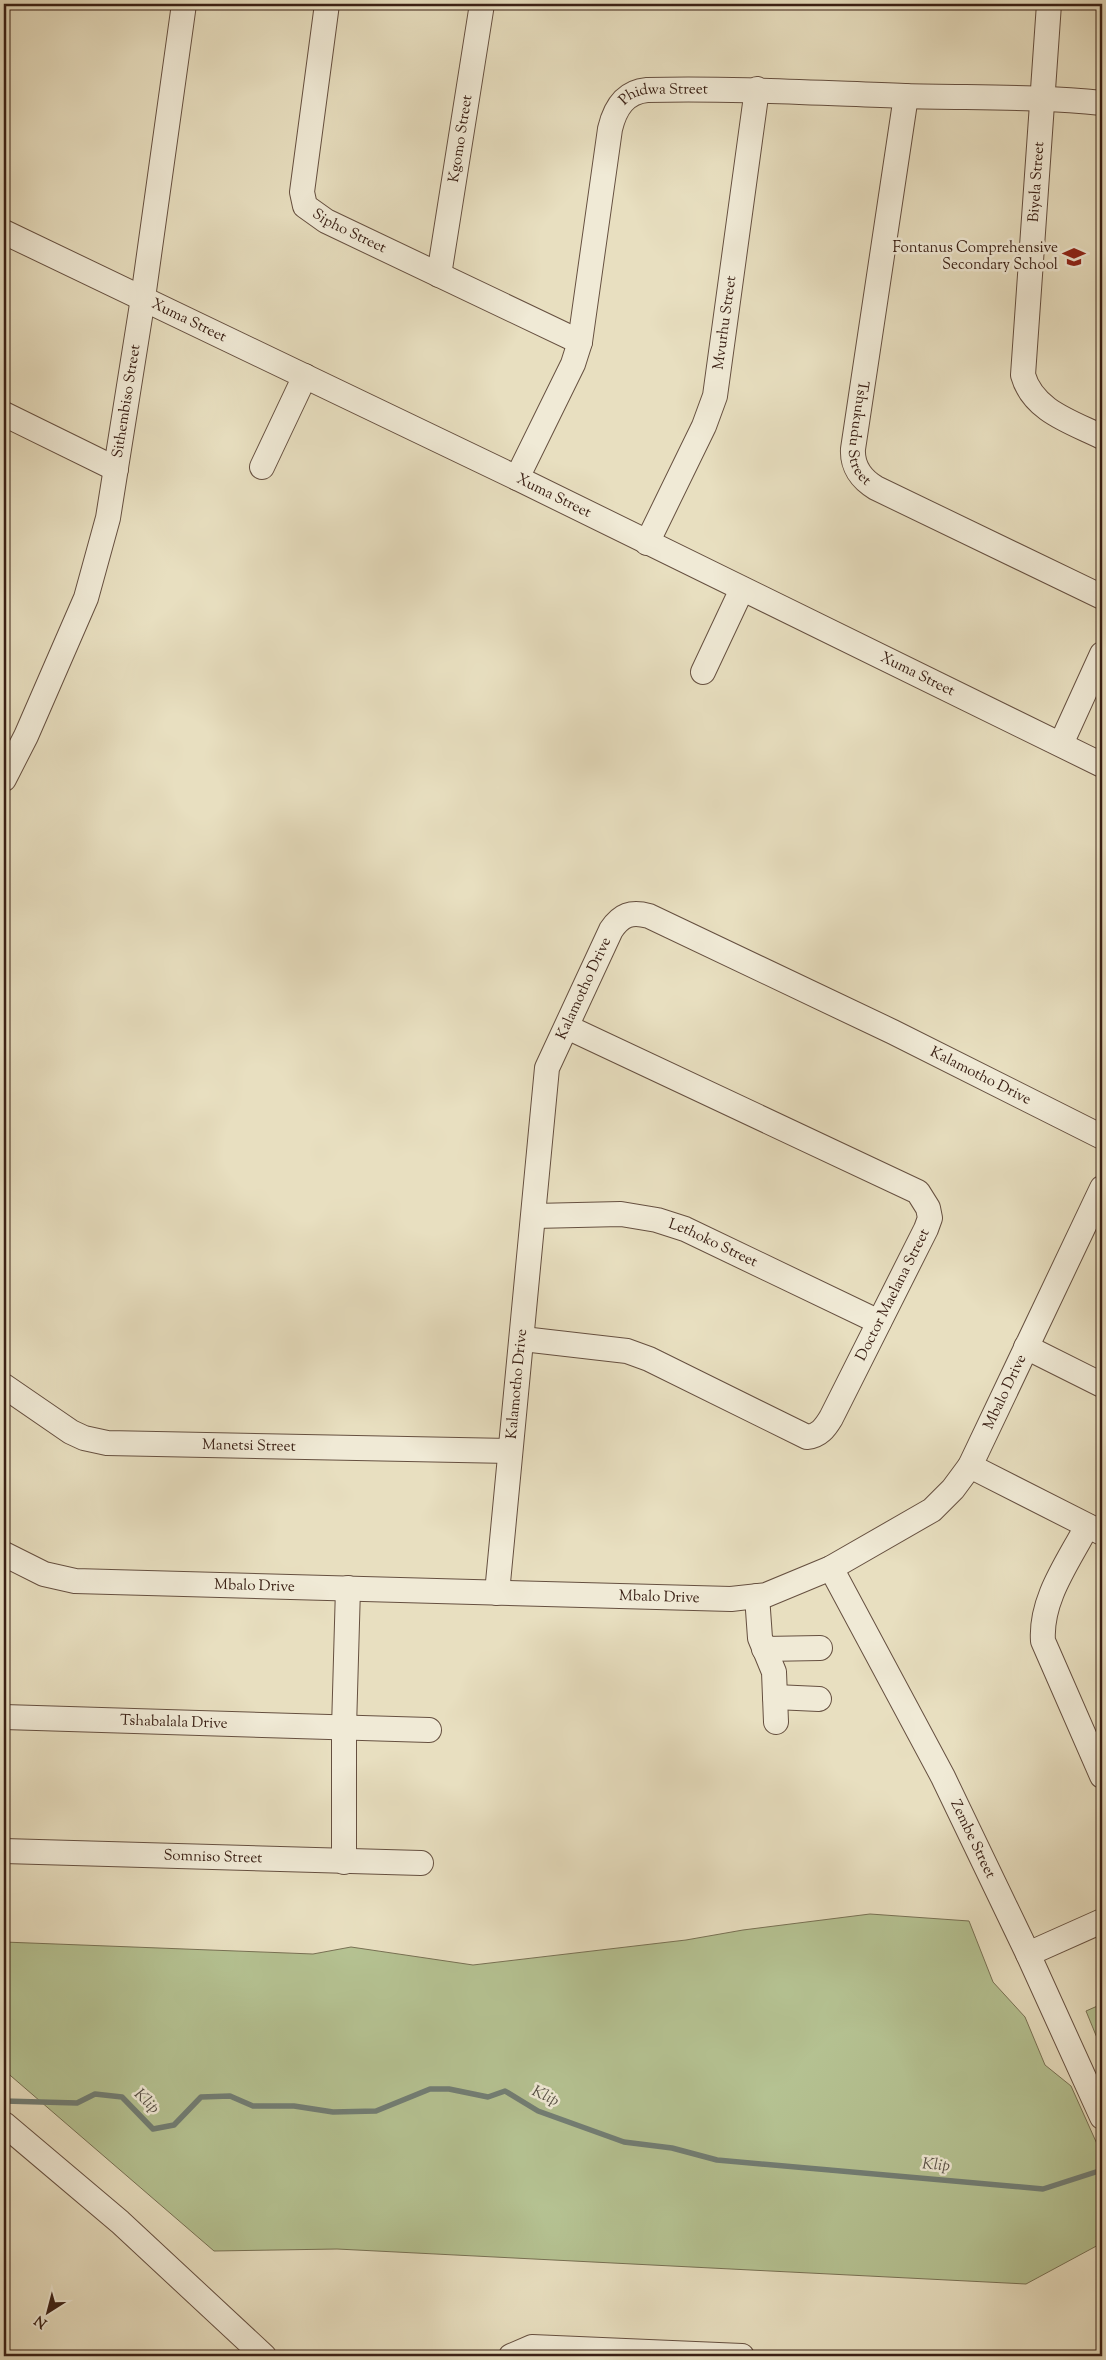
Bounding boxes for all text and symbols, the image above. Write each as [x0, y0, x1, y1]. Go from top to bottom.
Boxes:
street label: Phidwa Street [614, 79, 708, 110]
street label: Kgomo Street [443, 93, 478, 184]
street label: Biyela Street [1024, 141, 1050, 223]
street label: Sipho Street [308, 204, 390, 259]
place label: Fontanus Comprehensive Secondary School [893, 238, 1058, 276]
school or university icon: Fontanus Comprehensive Secondary School [1061, 244, 1087, 270]
street label: Mvurhu Street [708, 274, 742, 371]
street label: Xuma Street [148, 294, 230, 348]
street label: Sithembiso Street [107, 343, 146, 460]
street label: Tshukudu Street [842, 379, 876, 491]
street label: Xuma Street [513, 469, 595, 523]
street label: Xuma Street [877, 647, 958, 702]
street label: Kalamotho Drive [551, 934, 617, 1043]
street label: Kalamotho Drive [926, 1042, 1035, 1110]
street label: Lethoko Street [666, 1214, 761, 1273]
street label: Doctor Maelana Street [851, 1225, 935, 1365]
street label: Kalamotho Drive [501, 1328, 533, 1440]
street label: Mbalo Drive [978, 1351, 1032, 1433]
street label: Manetsi Street [202, 1434, 296, 1457]
street label: Mbalo Drive [214, 1574, 295, 1598]
street label: Mbalo Drive [619, 1585, 700, 1609]
street label: Tshabalala Drive [120, 1710, 228, 1734]
street label: Zembe Street [945, 1796, 1001, 1882]
street label: Somniso Street [163, 1845, 263, 1869]
water label: Klip [528, 2081, 563, 2113]
water label: Klip [128, 2084, 164, 2120]
water label: Klip [921, 2153, 951, 2179]
north arrow [22, 2288, 72, 2338]
text: N [31, 2310, 52, 2332]

